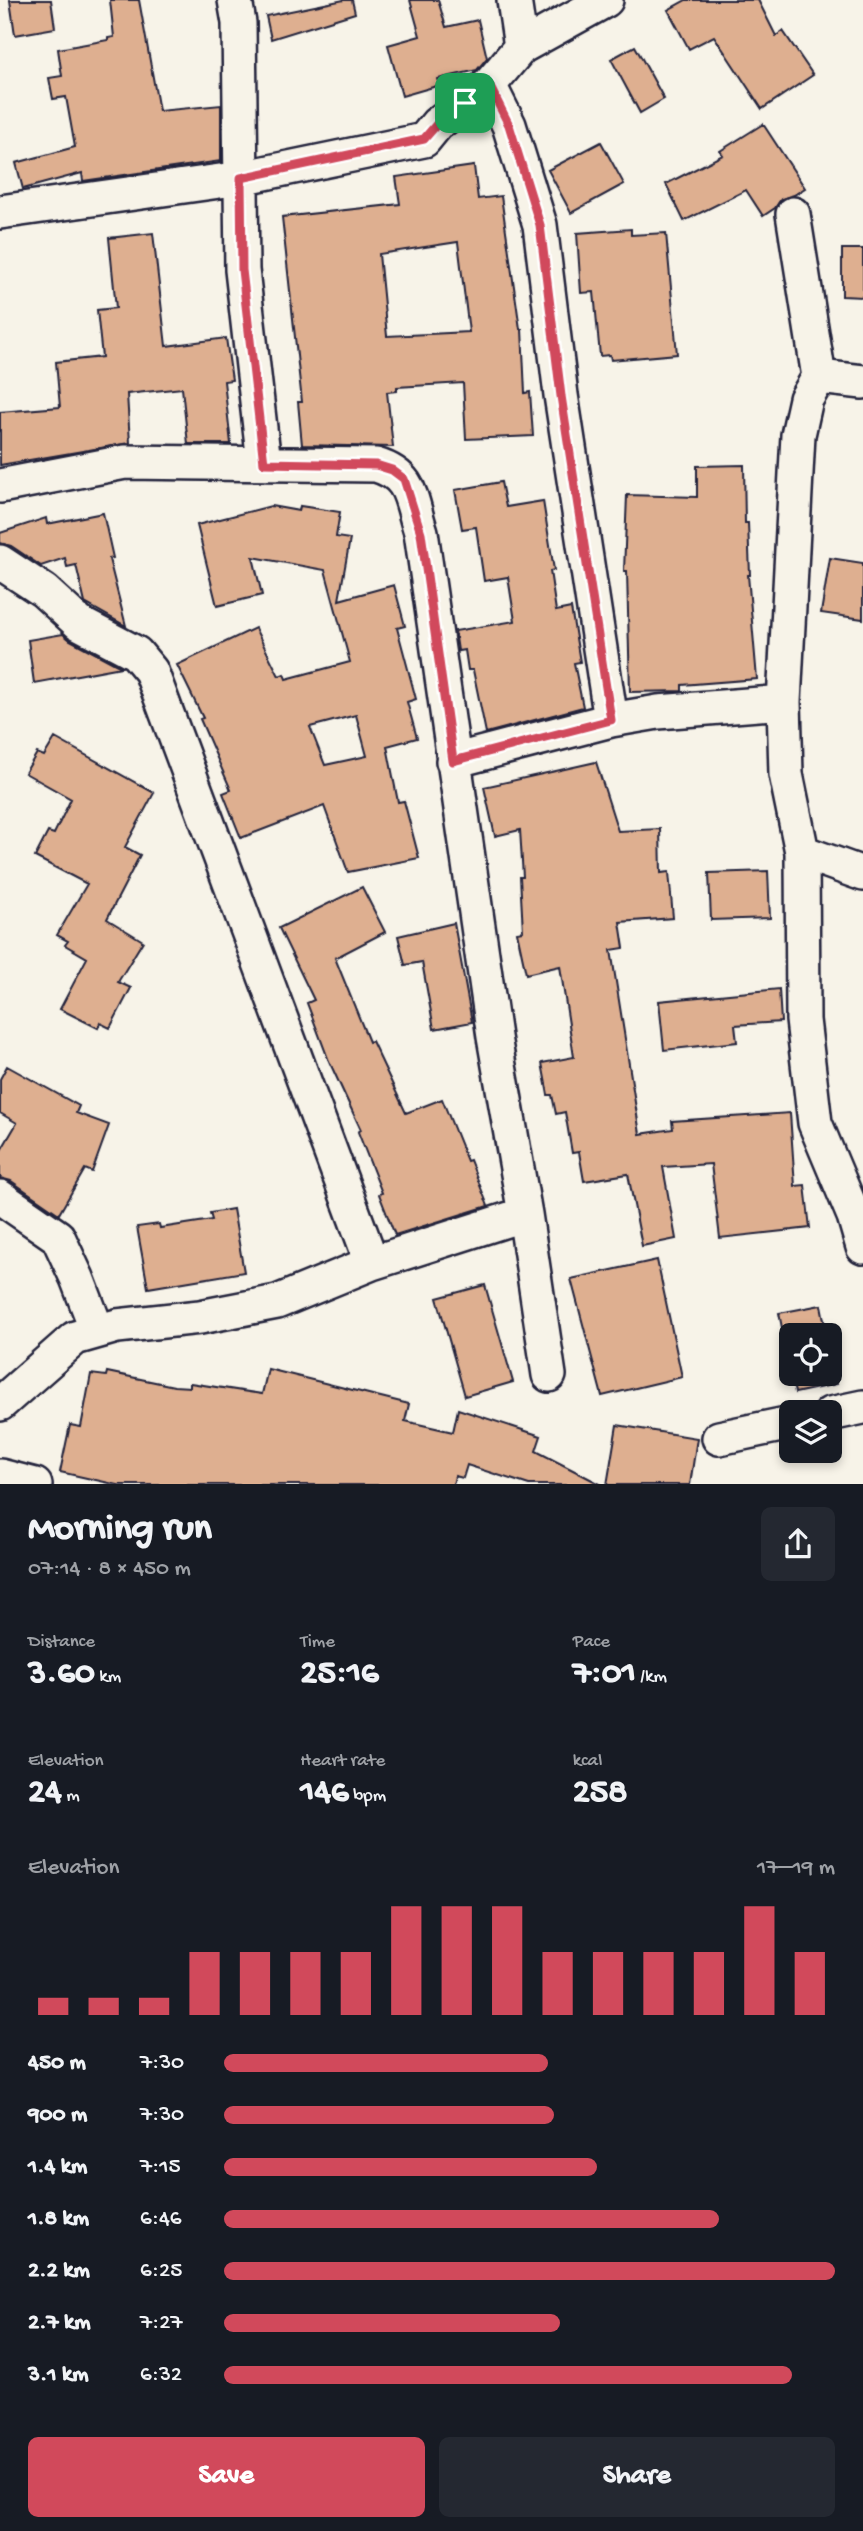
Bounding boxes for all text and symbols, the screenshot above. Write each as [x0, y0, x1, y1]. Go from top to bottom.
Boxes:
pin [435, 73, 495, 133]
icon: arrive [446, 84, 484, 122]
map controls [779, 1323, 842, 1463]
button: locate [779, 1323, 842, 1386]
button: layers [779, 1400, 842, 1463]
button: share [761, 1507, 835, 1581]
text: Morning run [28, 1508, 212, 1552]
text: 07:14 · 8 × 450 m [28, 1556, 191, 1583]
text: Distance [28, 1631, 95, 1654]
text: Time [300, 1631, 335, 1654]
text: Pace [573, 1631, 610, 1654]
text: 3.60 [28, 1654, 95, 1695]
text: 25:16 [300, 1654, 379, 1695]
text: 7:01 [573, 1654, 636, 1695]
text: km [95, 1666, 121, 1689]
text: /km [636, 1666, 667, 1689]
text: Elevation [28, 1750, 104, 1773]
text: Heart rate [300, 1750, 385, 1773]
text: kcal [573, 1750, 602, 1773]
text: 24 [28, 1773, 62, 1814]
text: 146 [300, 1773, 349, 1814]
text: 258 [573, 1773, 627, 1814]
text: m [62, 1785, 80, 1808]
text: bpm [349, 1785, 386, 1808]
text: Elevation [28, 1855, 119, 1882]
text: 17–19 m [757, 1855, 835, 1882]
text: 450 m [28, 2050, 86, 2077]
text: 7:30 [140, 2050, 184, 2077]
text: 900 m [28, 2102, 87, 2129]
text: 7:30 [140, 2102, 184, 2129]
text: 1.4 km [28, 2154, 87, 2181]
text: 7:15 [140, 2154, 181, 2181]
text: 1.8 km [28, 2206, 89, 2233]
text: 6:46 [140, 2206, 181, 2233]
text: 2.2 km [28, 2258, 90, 2285]
text: 6:25 [140, 2258, 182, 2285]
text: 2.7 km [28, 2310, 91, 2337]
text: 7:27 [140, 2310, 182, 2337]
text: 3.1 km [28, 2362, 88, 2389]
text: 6:32 [140, 2362, 182, 2389]
button: Save [28, 2437, 425, 2517]
button: Share [439, 2437, 835, 2517]

